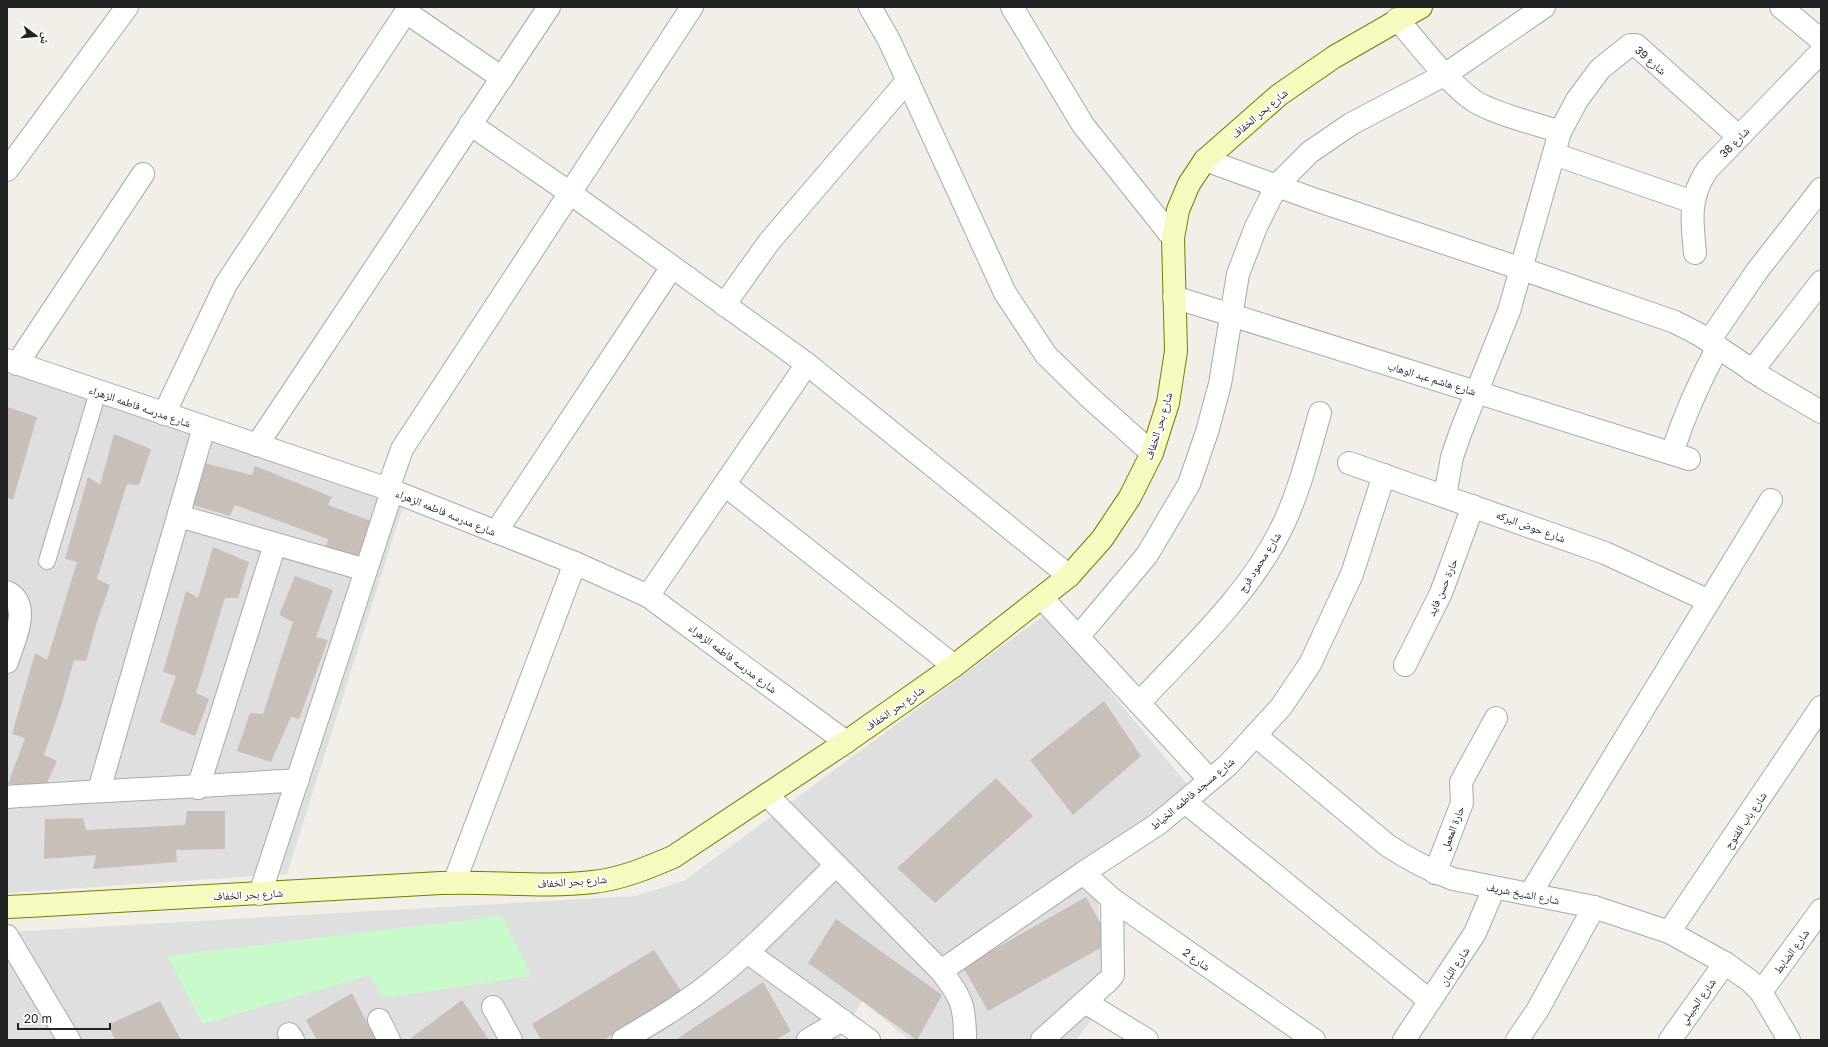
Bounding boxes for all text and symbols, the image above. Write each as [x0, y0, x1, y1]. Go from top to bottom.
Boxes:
north arrow [16, 16, 56, 56]
text: ش [36, 31, 54, 47]
street label: شارع 39 [1632, 43, 1669, 78]
street label: شارع بحر الخفاف [1228, 86, 1291, 141]
street label: شارع 38 [1717, 124, 1752, 160]
street label: شارع هاشم عبد الوهاب [1386, 358, 1478, 400]
street label: شارع مدرسه فاطمه الزهراء [87, 382, 193, 430]
street label: شارع بحر الخفاف [1142, 391, 1175, 462]
street label: شارع مدرسه فاطمه الزهراء [394, 486, 498, 539]
street label: شارع حوض البركه [1494, 507, 1567, 545]
street label: شارع محمود فرج [1235, 529, 1284, 595]
street label: حارة حسن فايد [1424, 556, 1461, 618]
street label: شارع مدرسه فاطمه الزهراء [686, 621, 780, 696]
street label: شارع بحر الخفاف [862, 683, 927, 734]
street label: شارع مسجد فاطمه الخياط [1147, 754, 1237, 833]
street label: شارع باب الفتوح [1721, 789, 1770, 852]
street label: حارة المعمل [1438, 804, 1467, 852]
street label: شارع بحر الخفاف [537, 872, 607, 891]
street label: شارع الشيخ شريف [1485, 880, 1561, 907]
street label: شارع بحر الخفاف [213, 886, 283, 903]
street label: شارع الضابط [1771, 926, 1812, 976]
street label: شارع اللبان [1436, 944, 1472, 988]
street label: شارع 2 [1180, 945, 1213, 974]
street label: شارع الجبيلي [1676, 976, 1720, 1028]
scale bar [18, 1005, 110, 1031]
text: 20 m [24, 1011, 52, 1026]

